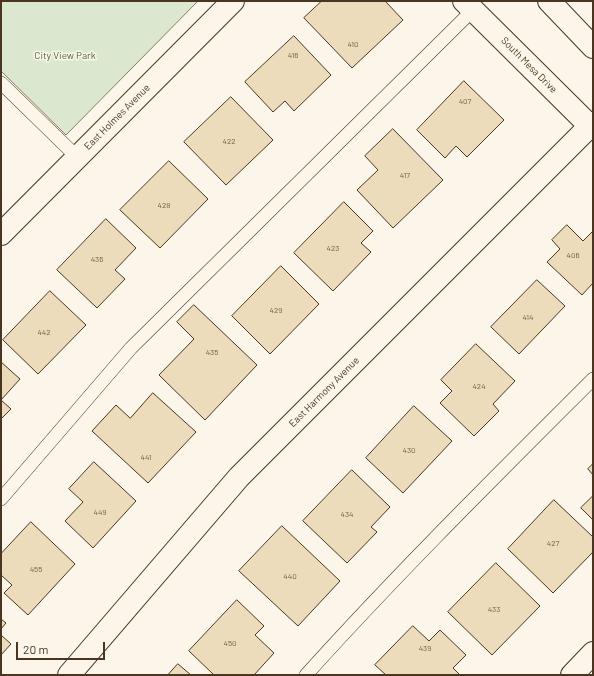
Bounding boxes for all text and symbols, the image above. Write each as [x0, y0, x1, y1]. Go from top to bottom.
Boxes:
street label: South Mesa Drive [498, 34, 560, 96]
house number: 410 [348, 39, 358, 49]
park label: City View Park [34, 50, 96, 62]
house number: 416 [288, 50, 298, 60]
street label: East Holmes Avenue [82, 82, 152, 152]
house number: 407 [459, 96, 471, 106]
house number: 422 [223, 136, 235, 146]
house number: 417 [400, 170, 410, 180]
house number: 428 [158, 200, 170, 210]
house number: 423 [327, 243, 339, 253]
house number: 406 [566, 250, 580, 260]
house number: 436 [91, 254, 103, 264]
house number: 429 [270, 305, 282, 315]
house number: 414 [523, 312, 533, 322]
house number: 442 [37, 327, 51, 337]
house number: 435 [206, 347, 218, 357]
street label: East Harmony Avenue [286, 354, 362, 430]
house number: 424 [472, 381, 486, 391]
house number: 430 [402, 445, 416, 455]
house number: 441 [141, 452, 151, 462]
house number: 449 [94, 507, 106, 517]
house number: 434 [341, 509, 353, 519]
house number: 427 [547, 538, 559, 548]
house number: 455 [30, 564, 42, 574]
house number: 440 [283, 571, 297, 581]
house number: 433 [488, 604, 500, 614]
scale bar [18, 634, 107, 660]
house number: 450 [223, 638, 237, 648]
text: 20 m [23, 642, 49, 656]
house number: 439 [419, 643, 431, 653]

